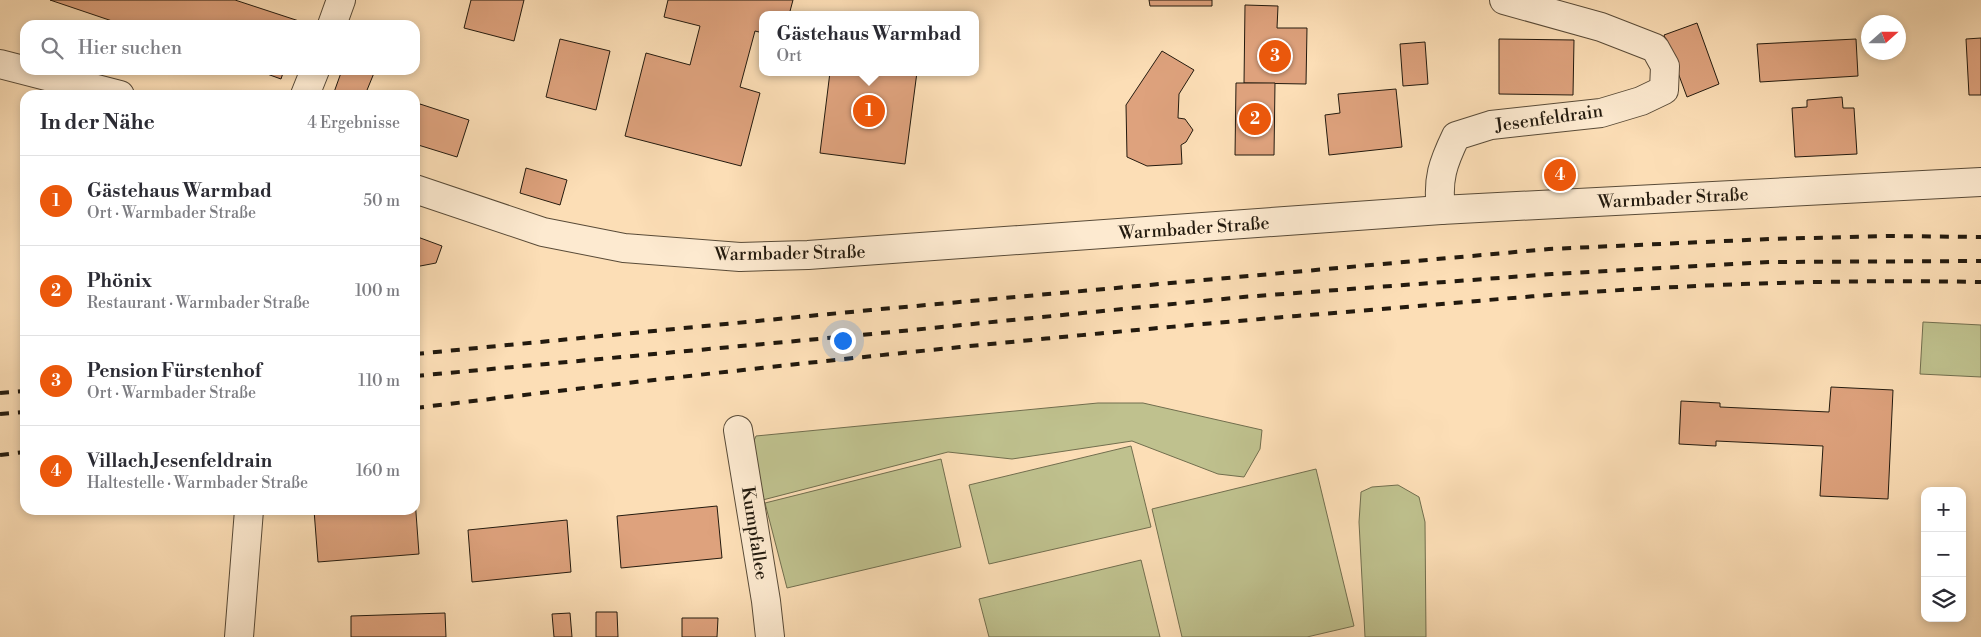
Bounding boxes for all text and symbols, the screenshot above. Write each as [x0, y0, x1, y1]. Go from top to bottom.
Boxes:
popup [759, 11, 979, 76]
north arrow [1861, 15, 1906, 60]
search box [20, 20, 420, 75]
text: Gästehaus Warmbad [776, 22, 962, 46]
icon: search [38, 34, 66, 62]
text: Hier suchen [78, 36, 182, 60]
pin: 3 [1259, 37, 1291, 75]
text: Ort [776, 46, 802, 66]
pin: 1 [853, 92, 885, 130]
pin: 2 [1239, 100, 1271, 138]
street label: Jesenfeldrain [1493, 100, 1605, 138]
text: In der Nähe [40, 110, 155, 136]
text: 4 Ergebnisse [307, 113, 400, 133]
pin: 4 [1544, 156, 1576, 194]
text: Gästehaus Warmbad [87, 179, 272, 203]
street label: Warmbader Straße [1596, 183, 1749, 214]
text: 1 [52, 191, 60, 211]
text: 50 m [363, 191, 400, 211]
text: Ort · Warmbader Straße [87, 203, 256, 223]
street label: Warmbader Straße [1117, 212, 1270, 245]
street label: Warmbader Straße [713, 241, 866, 266]
text: Phönix [87, 269, 152, 293]
text: 2 [51, 281, 61, 301]
text: 100 m [355, 281, 400, 301]
text: Restaurant · Warmbader Straße [87, 293, 310, 313]
your location [830, 328, 856, 354]
text: Pension Fürstenhof [87, 359, 261, 383]
text: 3 [51, 371, 61, 391]
text: 110 m [358, 371, 400, 391]
text: Ort · Warmbader Straße [87, 383, 256, 403]
text: Villach Jesenfeldrain [87, 449, 272, 473]
text: 4 [51, 461, 61, 481]
text: 160 m [356, 461, 400, 481]
text: Haltestelle · Warmbader Straße [87, 473, 308, 493]
street label: Kumpfallee [736, 485, 773, 581]
map controls [1921, 487, 1966, 622]
button: + [1921, 487, 1966, 532]
button: − [1921, 532, 1966, 577]
button: layers [1921, 577, 1966, 622]

